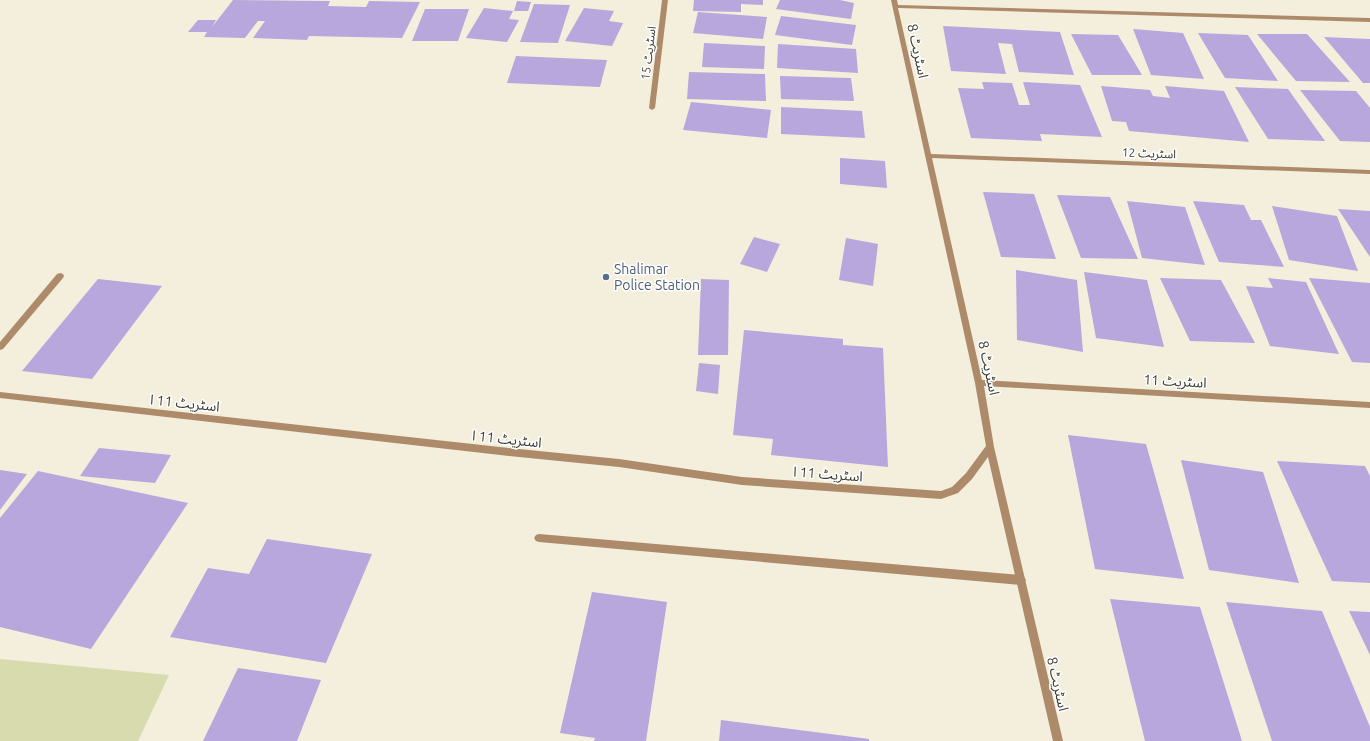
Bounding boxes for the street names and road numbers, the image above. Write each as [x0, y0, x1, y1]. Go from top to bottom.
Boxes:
street label: اسٹریٹ 8 [903, 22, 932, 80]
street label: اسٹریٹ 15 [638, 25, 659, 81]
street label: اسٹریٹ 12 [1122, 146, 1176, 162]
street label: اسٹریٹ 8 [974, 339, 1003, 397]
street label: اسٹریٹ 11 [1143, 371, 1207, 392]
street label: اسٹریٹ 11 ا [149, 391, 220, 416]
street label: اسٹریٹ 11 ا [471, 427, 542, 452]
street label: اسٹریٹ 11 ا [793, 464, 863, 485]
street label: اسٹریٹ 8 [1043, 655, 1072, 713]

